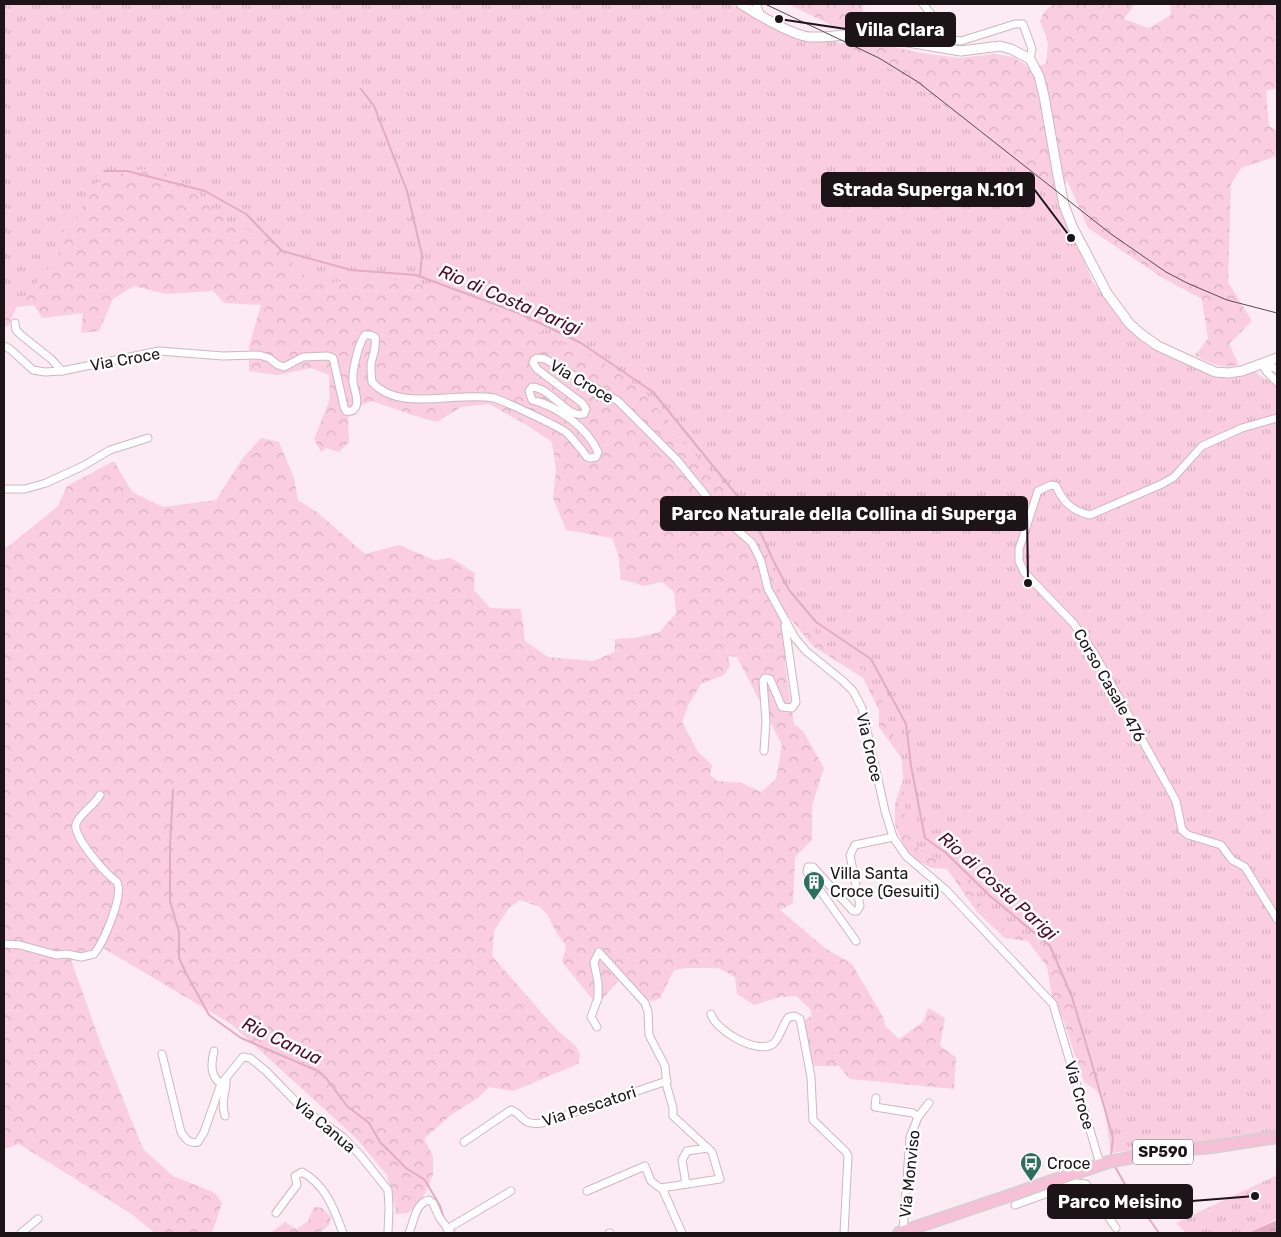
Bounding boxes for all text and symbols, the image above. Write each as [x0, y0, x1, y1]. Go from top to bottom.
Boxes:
callout: Villa Clara [846, 13, 955, 46]
text: Villa Clara [855, 19, 945, 41]
callout: Strada Superga N.101 [822, 173, 1034, 206]
text: Strada Superga N.101 [832, 179, 1024, 201]
water label: Rio di Costa Parigi [436, 260, 585, 340]
street label: Via Croce [89, 344, 162, 375]
street label: Via Croce [546, 356, 617, 407]
callout: Parco Naturale della Collina di Superga [661, 497, 1027, 530]
text: Parco Naturale della Collina di Superga [671, 503, 1017, 525]
street label: Corso Casale 476 [1069, 625, 1150, 745]
street label: Via Croce [852, 711, 887, 784]
water label: Rio di Costa Parigi [934, 827, 1062, 946]
place label: Villa Santa Croce (Gesuiti) [830, 864, 939, 901]
building icon: Villa Santa Croce (Gesuiti) [802, 870, 826, 901]
water label: Rio Canua [239, 1012, 326, 1070]
street label: Via Croce [1061, 1059, 1098, 1132]
street label: Via Pescatori [540, 1082, 638, 1131]
street label: Via Canua [290, 1094, 359, 1157]
street label: Via Monviso [895, 1129, 924, 1219]
road number: SP590 [1133, 1140, 1193, 1164]
bus stop icon: Croce [1019, 1151, 1043, 1182]
place label: Croce [1047, 1154, 1091, 1173]
callout: Parco Meisino [1048, 1185, 1192, 1218]
text: Parco Meisino [1058, 1191, 1182, 1213]

